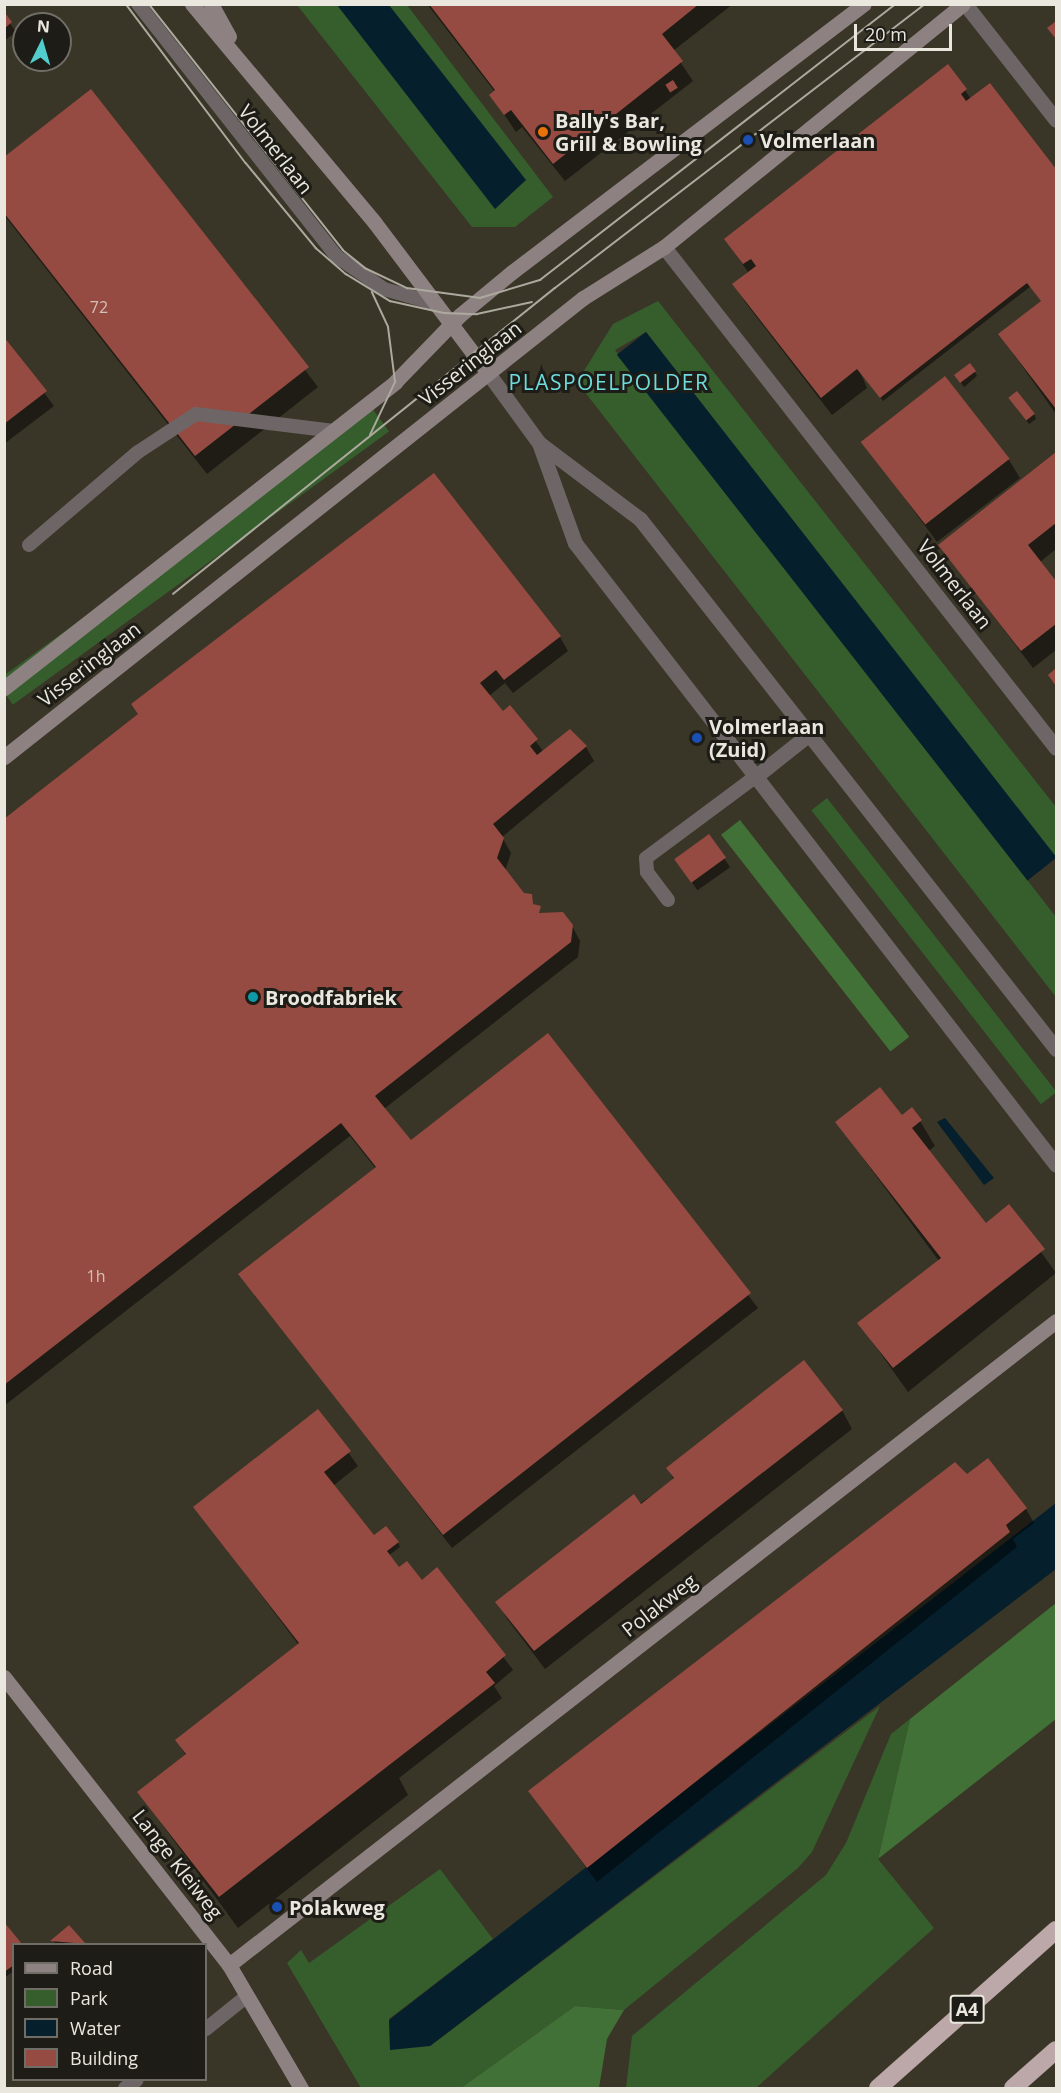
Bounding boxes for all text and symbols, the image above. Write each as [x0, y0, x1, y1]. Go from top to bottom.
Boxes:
north arrow [12, 12, 72, 72]
scale bar [857, 12, 954, 50]
text: N [36, 15, 51, 38]
text: 20 m [865, 22, 907, 46]
street label: Volmerlaan [234, 100, 318, 198]
place label: Bally's Bar, Grill & Bowling [555, 108, 702, 155]
marker: Bally's Bar, Grill & Bowling [536, 125, 550, 139]
place label: Volmerlaan [760, 128, 875, 152]
marker: Volmerlaan [741, 133, 755, 147]
house number: 72 [90, 297, 108, 317]
street label: Visseringlaan [414, 316, 526, 410]
district label: PLASPOELPOLDER [509, 369, 709, 395]
street label: Volmerlaan [913, 535, 997, 633]
street label: Visseringlaan [33, 617, 145, 711]
place label: Volmerlaan (Zuid) [709, 714, 824, 761]
marker: Volmerlaan (Zuid) [690, 731, 704, 745]
place label: Broodfabriek [265, 985, 397, 1009]
marker: Broodfabriek [246, 990, 260, 1004]
house number: 1h [87, 1266, 105, 1286]
street label: Polakweg [617, 1568, 701, 1642]
street label: Lange Kleiweg [128, 1804, 228, 1924]
place label: Polakweg [289, 1895, 385, 1919]
marker: Polakweg [270, 1900, 284, 1914]
legend [12, 1943, 207, 2081]
text: Road [70, 1956, 113, 1980]
text: Park [70, 1986, 108, 2010]
road number: A4 [949, 1994, 985, 2024]
text: Water [70, 2016, 121, 2040]
text: Building [70, 2046, 138, 2070]

